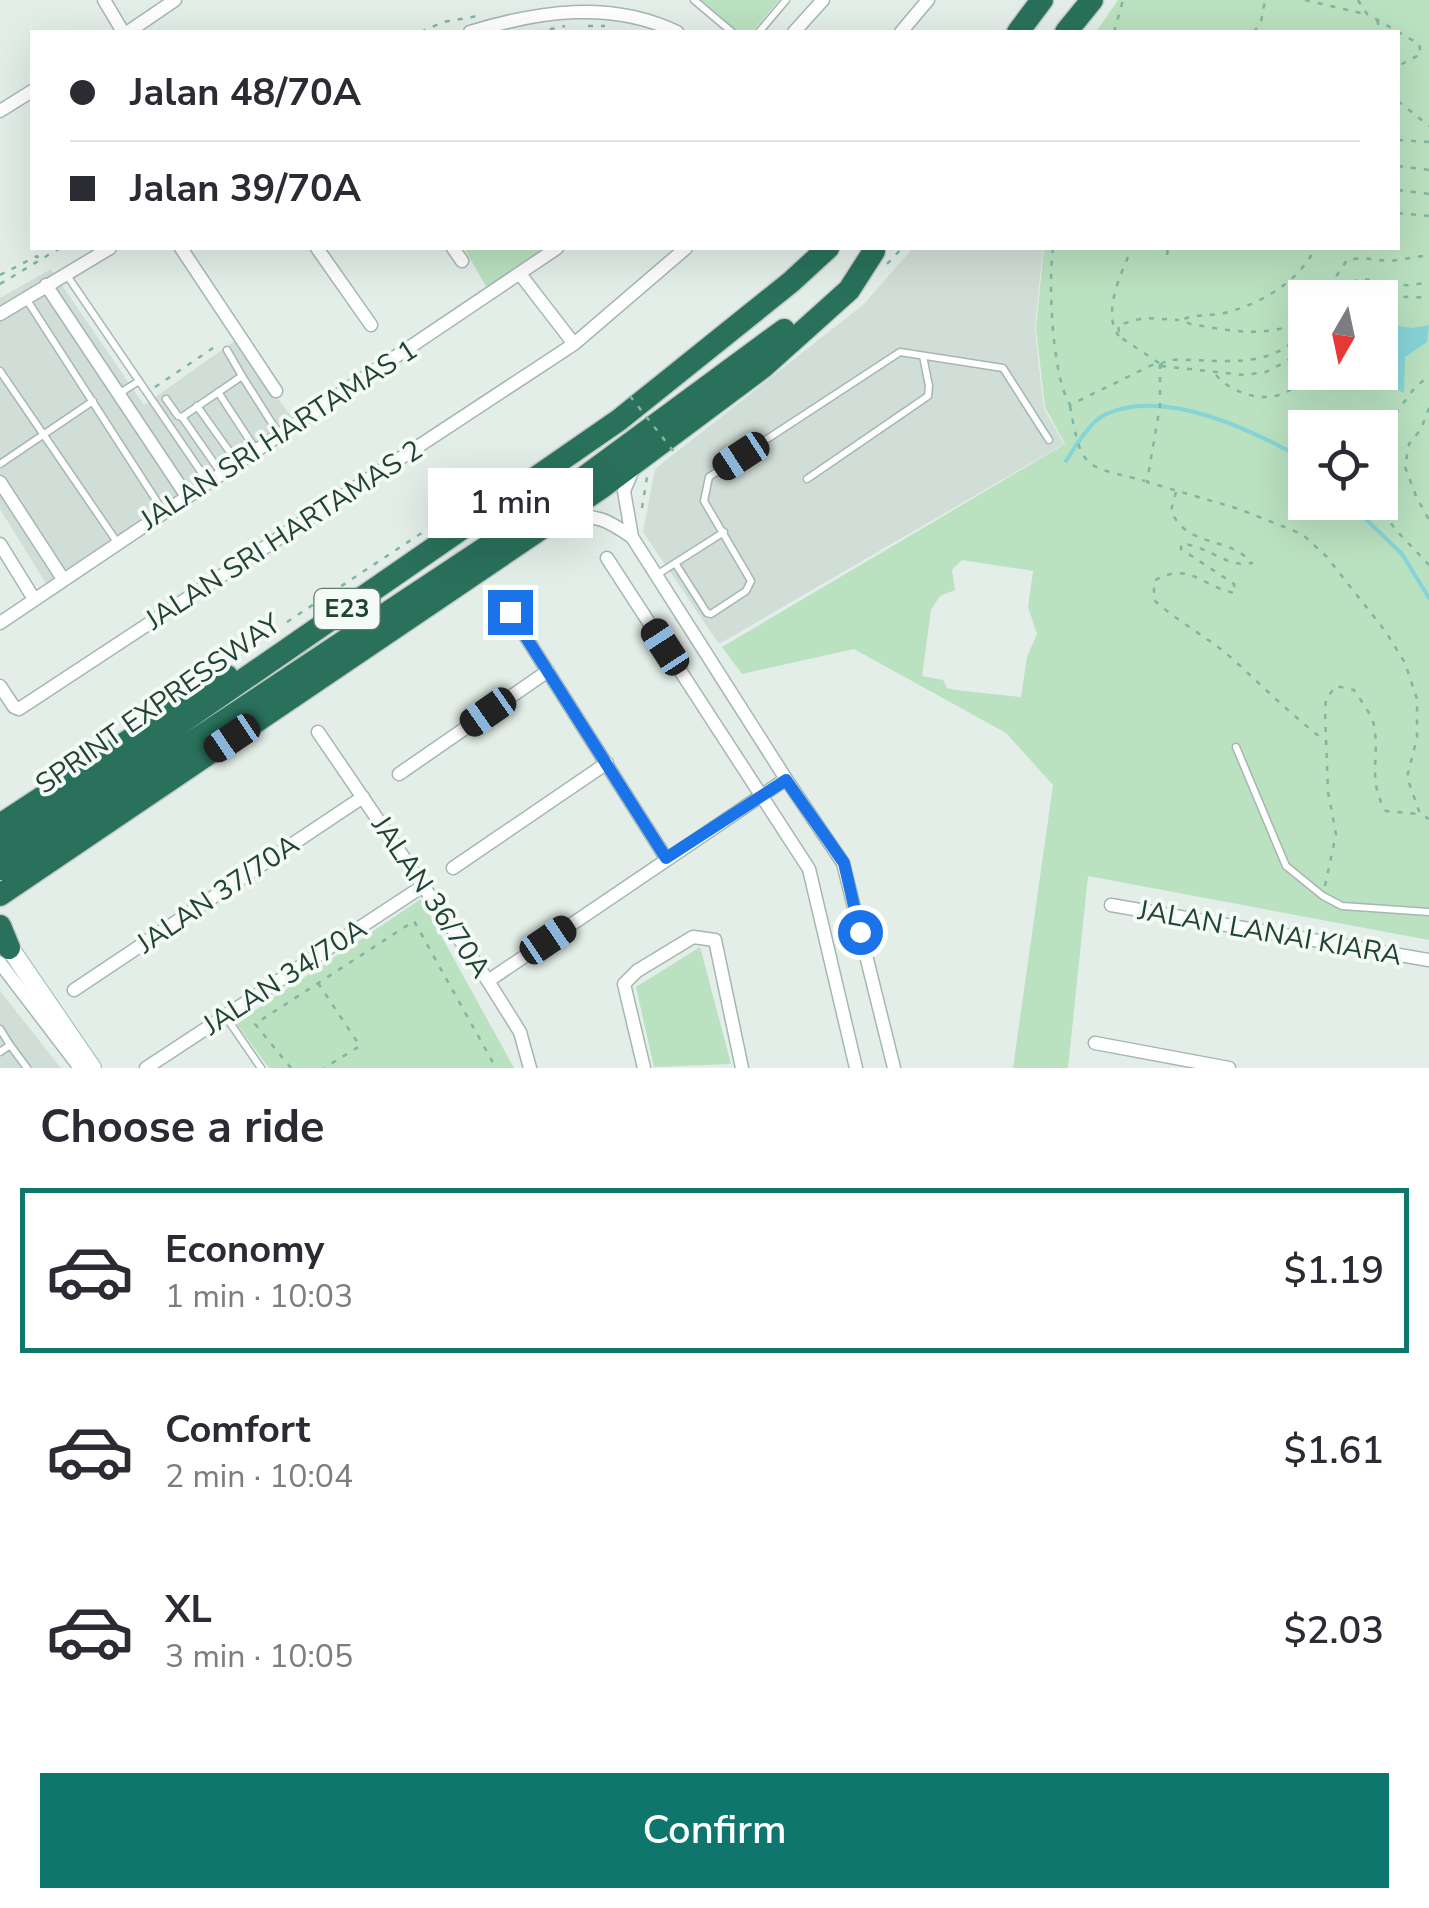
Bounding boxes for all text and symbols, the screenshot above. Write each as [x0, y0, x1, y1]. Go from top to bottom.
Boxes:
text: Jalan 48/70A [130, 67, 361, 118]
text: Jalan 39/70A [130, 163, 361, 214]
north arrow [1288, 280, 1398, 390]
map controls [1288, 280, 1398, 520]
street label: JALAN SRI HARTAMAS 1 [132, 331, 425, 539]
button: locate [1288, 410, 1398, 520]
car [708, 427, 774, 485]
street label: JALAN SRI HARTAMAS 2 [137, 431, 430, 639]
callout: 1 min [428, 467, 592, 537]
text: 1 min [470, 481, 551, 524]
road number: E23 [314, 589, 380, 629]
route end [488, 590, 533, 635]
street label: SPRINT EXPRESSWAY [28, 604, 289, 803]
car [636, 614, 694, 680]
car [455, 683, 521, 741]
car [199, 709, 265, 767]
street label: JALAN 36/70A [362, 808, 499, 986]
street label: JALAN 37/70A [129, 826, 307, 963]
street label: JALAN LANAI KIARA [1134, 891, 1405, 975]
street label: JALAN 34/70A [195, 910, 374, 1045]
route start [838, 910, 883, 955]
car [515, 911, 581, 969]
text: Choose a ride [40, 1097, 325, 1158]
text: Economy [165, 1224, 324, 1275]
icon: car [45, 1226, 135, 1316]
text: $1.19 [1284, 1245, 1384, 1296]
text: 1 min · 10:03 [165, 1275, 353, 1318]
text: Comfort [165, 1404, 310, 1455]
icon: car [45, 1406, 135, 1496]
text: $1.61 [1284, 1425, 1384, 1476]
text: 2 min · 10:04 [165, 1455, 353, 1498]
text: XL [165, 1584, 212, 1635]
icon: car [45, 1586, 135, 1676]
text: $2.03 [1284, 1605, 1384, 1656]
text: 3 min · 10:05 [165, 1635, 353, 1678]
button: Confirm [40, 1773, 1389, 1888]

